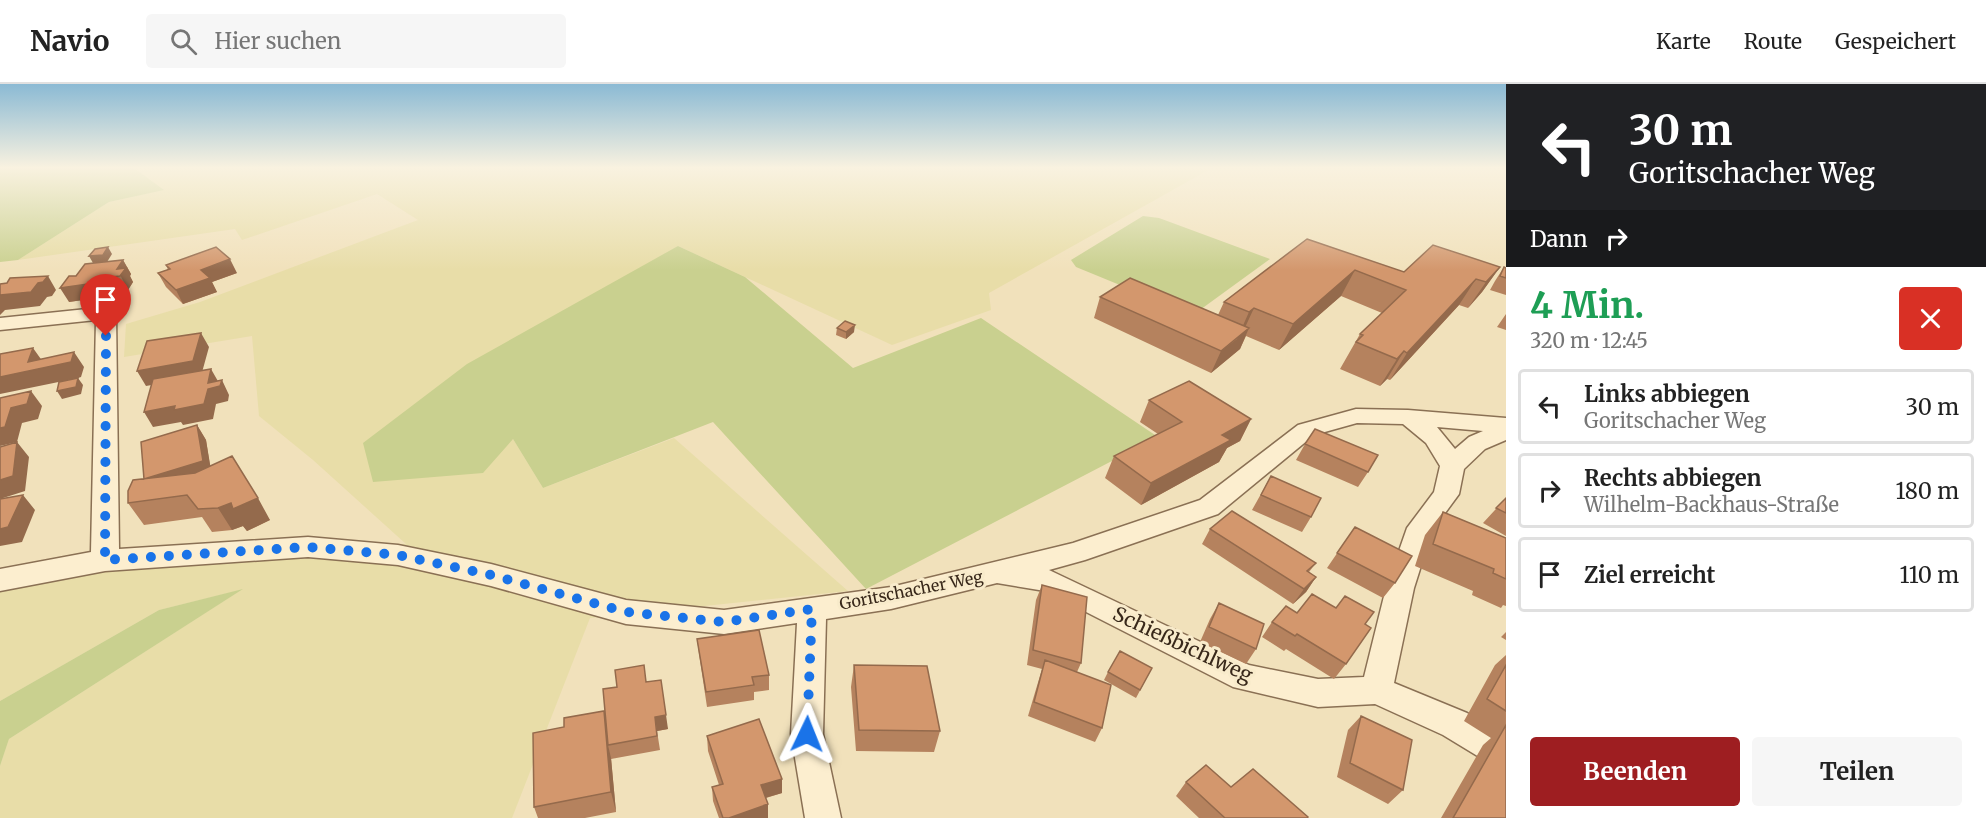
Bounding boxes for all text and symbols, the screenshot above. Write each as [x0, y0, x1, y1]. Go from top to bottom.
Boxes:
search box [146, 14, 566, 68]
text: Navio [30, 23, 110, 59]
icon: search [167, 25, 200, 58]
text: Hier suchen [215, 27, 341, 55]
text: Karte [1656, 28, 1711, 55]
text: Route [1744, 28, 1802, 55]
text: Gespeichert [1835, 28, 1956, 55]
text: 30 m [1629, 104, 1733, 156]
icon: left [1530, 108, 1608, 186]
text: Goritschacher Weg [1629, 156, 1875, 190]
icon: right [1600, 222, 1633, 255]
text: Dann [1530, 225, 1588, 253]
pin [80, 274, 131, 336]
icon: arrive [89, 283, 122, 316]
text: 4 Min. [1530, 283, 1644, 328]
button: close [1899, 287, 1962, 350]
text: 320 m · 12:45 [1530, 328, 1648, 353]
text: Links abbiegen [1584, 380, 1750, 408]
icon: left [1533, 390, 1566, 423]
text: 30 m [1905, 393, 1959, 421]
text: Goritschacher Weg [1584, 408, 1766, 433]
text: Rechts abbiegen [1584, 464, 1761, 492]
icon: right [1533, 474, 1566, 507]
text: 180 m [1895, 477, 1959, 505]
text: Wilhelm-Backhaus-Straße [1584, 492, 1839, 517]
icon: arrive [1533, 558, 1566, 591]
text: Ziel erreicht [1584, 561, 1715, 589]
text: 110 m [1900, 561, 1959, 589]
street label: Goritschacher Weg [838, 566, 985, 614]
street label: Schießbichlweg [1109, 601, 1257, 687]
position arrow [775, 702, 839, 766]
button: Beenden [1530, 737, 1740, 806]
button: Teilen [1752, 737, 1962, 806]

